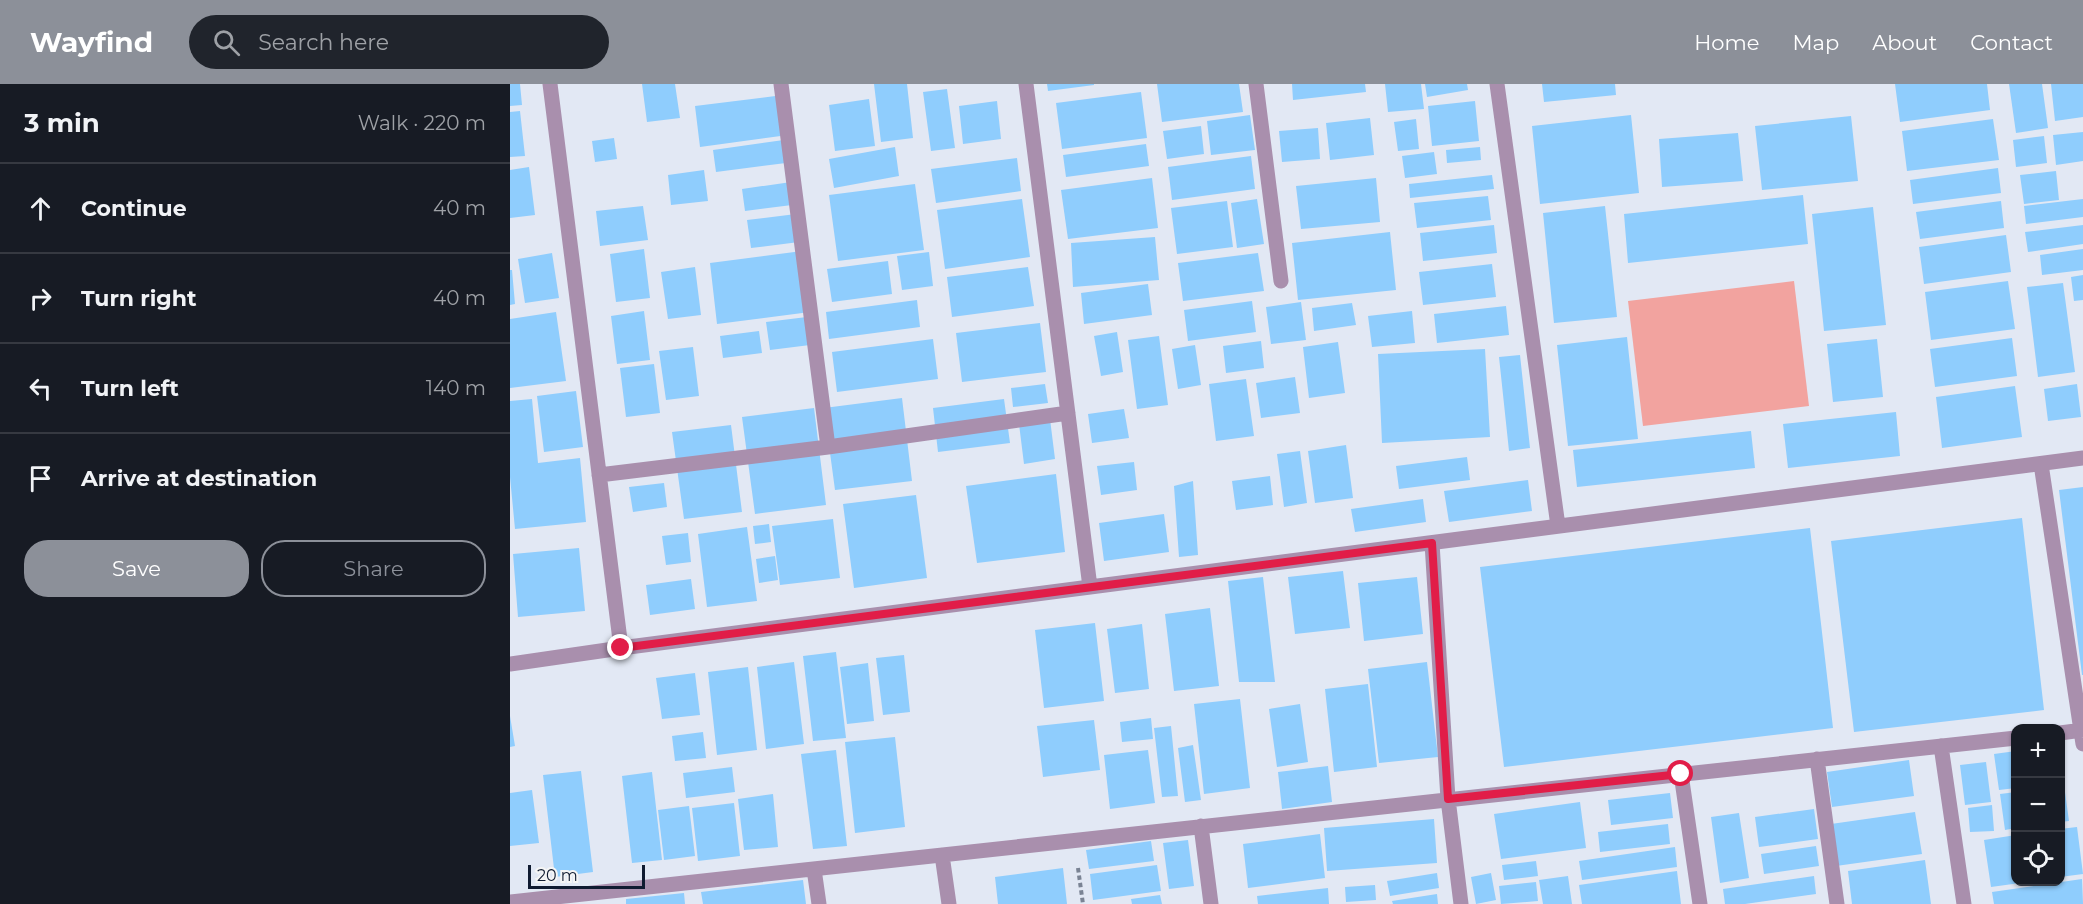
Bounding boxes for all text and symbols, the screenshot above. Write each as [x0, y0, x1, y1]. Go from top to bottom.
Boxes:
search box [189, 15, 609, 69]
text: Wayfind [30, 25, 153, 59]
icon: search [210, 26, 243, 59]
text: Search here [258, 29, 389, 56]
text: Home [1694, 30, 1759, 55]
text: Map [1792, 30, 1839, 55]
text: About [1872, 30, 1937, 55]
text: Contact [1970, 30, 2053, 55]
text: 3 min [24, 107, 100, 139]
text: Walk · 220 m [358, 111, 486, 135]
icon: ahead [24, 192, 57, 225]
text: Continue [81, 195, 187, 222]
text: 40 m [433, 196, 486, 220]
icon: right [24, 282, 57, 315]
text: Turn right [81, 285, 196, 312]
text: 40 m [433, 286, 486, 310]
icon: left [24, 372, 57, 405]
text: Turn left [81, 375, 179, 402]
text: 140 m [426, 376, 486, 400]
icon: arrive [24, 462, 57, 495]
text: Arrive at destination [81, 465, 317, 492]
button: Save [24, 540, 249, 597]
button: Share [261, 540, 486, 597]
route end [607, 634, 633, 660]
map controls [2011, 724, 2065, 886]
button: + [2011, 724, 2065, 778]
route start [1667, 760, 1693, 786]
button: − [2011, 778, 2065, 832]
button: locate [2011, 832, 2065, 886]
scale bar [528, 862, 645, 890]
text: 20 m [537, 866, 578, 885]

